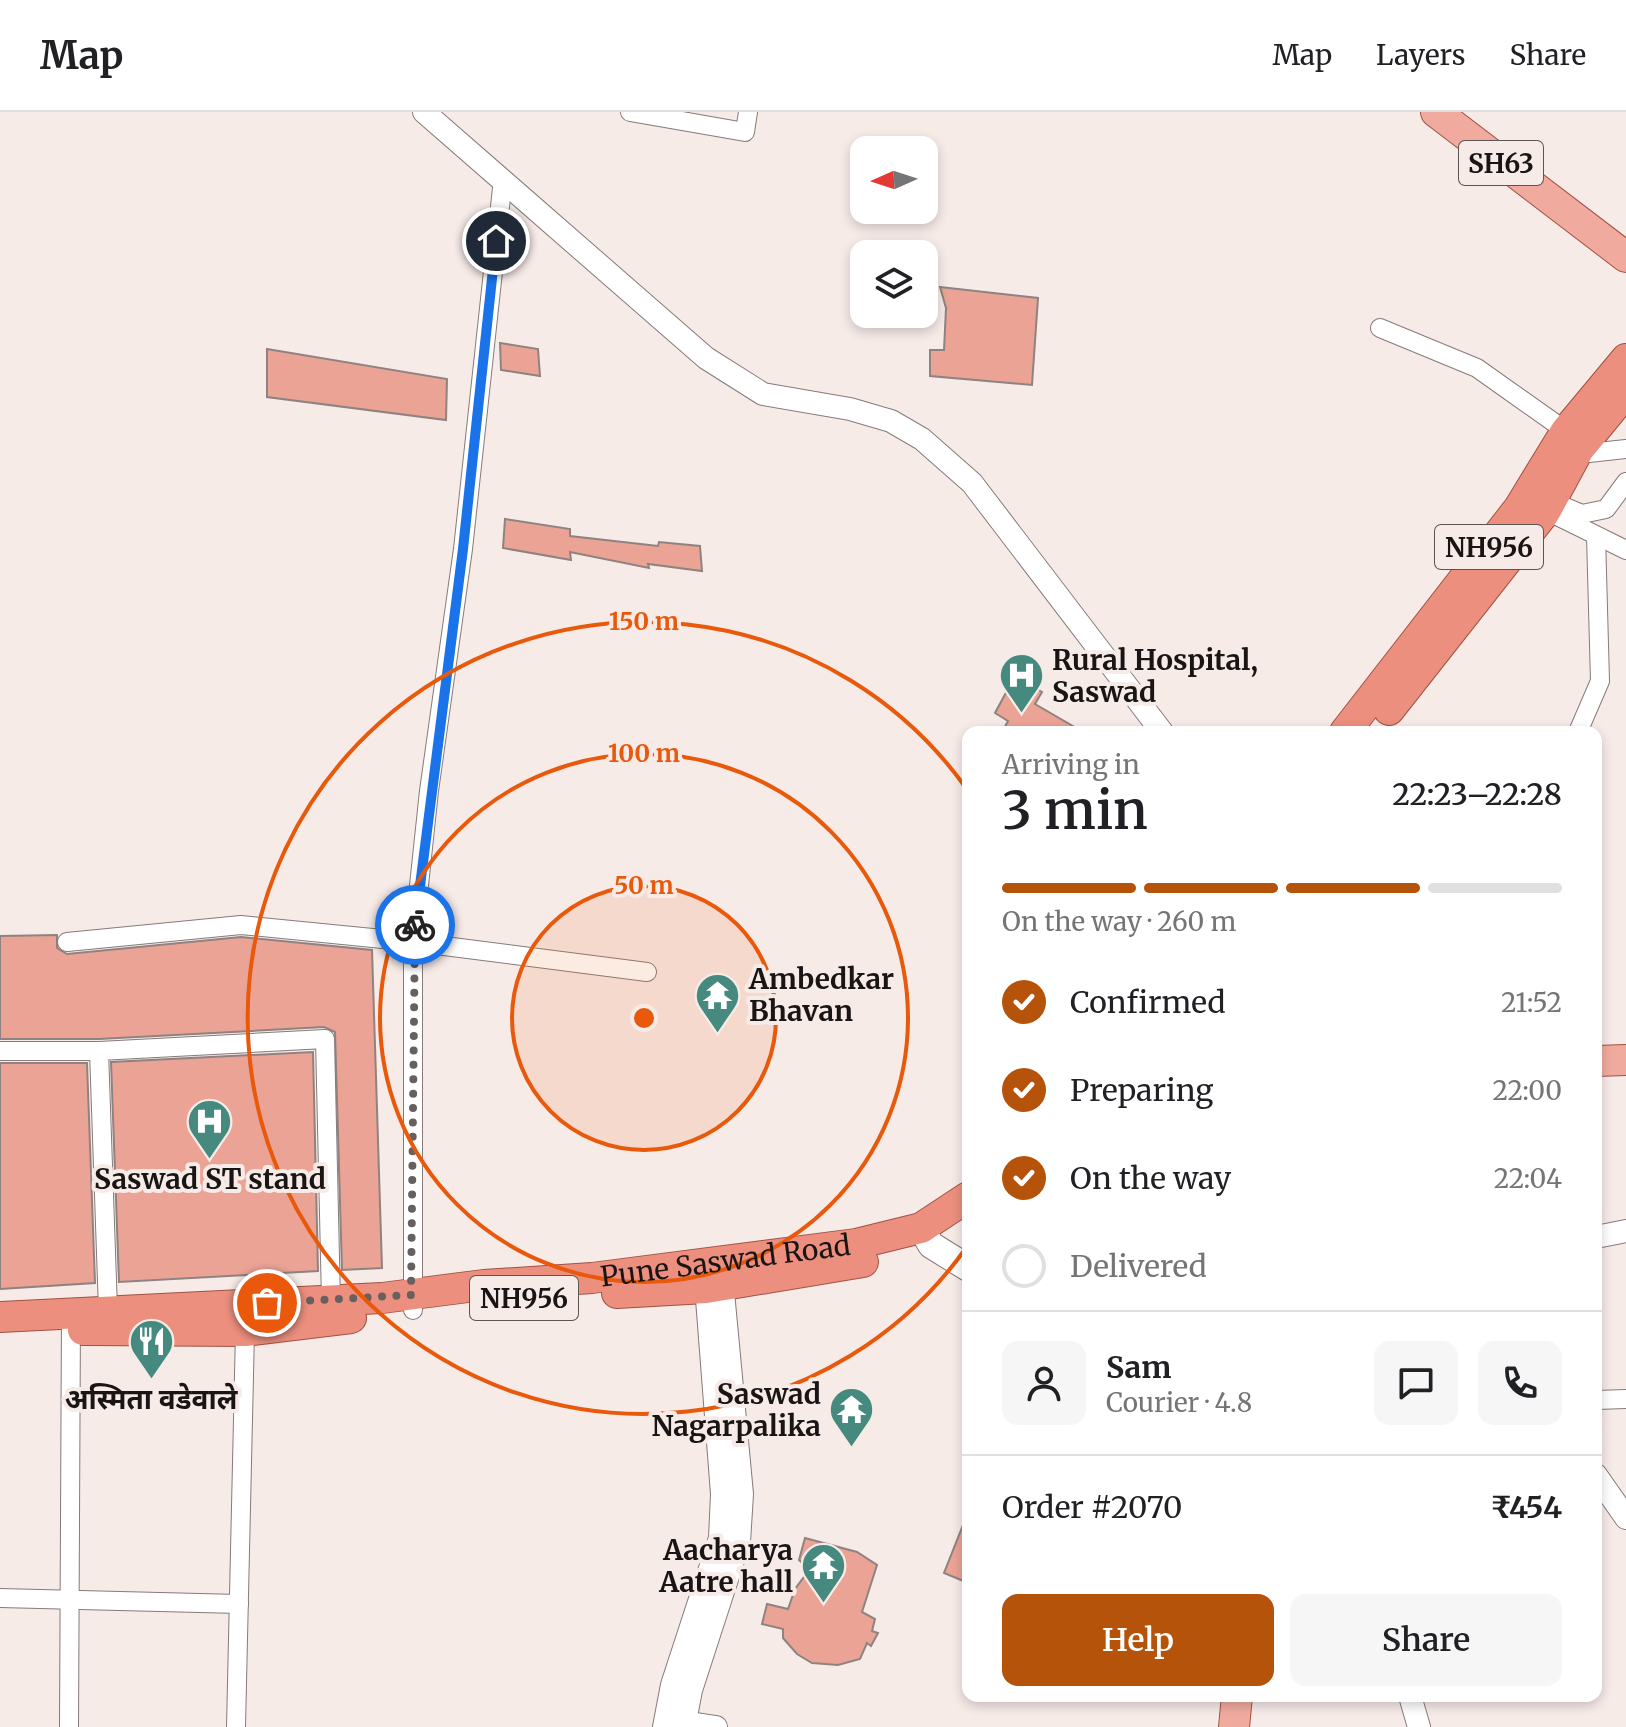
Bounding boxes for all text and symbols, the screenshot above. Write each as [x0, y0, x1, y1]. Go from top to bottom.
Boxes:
text: Map [40, 32, 124, 79]
text: Map [1272, 37, 1332, 73]
text: Layers [1376, 37, 1465, 73]
text: Share [1509, 37, 1586, 73]
north arrow [850, 136, 938, 224]
map controls [850, 136, 938, 328]
road number: SH63 [1459, 141, 1543, 185]
pin [462, 207, 530, 275]
icon: home [474, 219, 518, 263]
button: layers [850, 240, 938, 328]
road number: NH956 [1435, 525, 1543, 569]
text: 150 m [609, 606, 679, 637]
place label: Rural Hospital, Saswad [1052, 642, 1258, 710]
hospital icon: Rural Hospital, Saswad [997, 652, 1045, 715]
text: 100 m [608, 738, 680, 769]
text: Arriving in [1002, 748, 1140, 781]
text: 22:23–22:28 [1392, 775, 1562, 813]
text: 3 min [1002, 778, 1148, 843]
text: 50 m [614, 870, 674, 901]
courier [375, 885, 455, 965]
icon: bike [393, 903, 437, 947]
text: On the way · 260 m [1002, 905, 1236, 938]
place label: Ambedkar Bhavan [748, 961, 894, 1029]
temple icon: Ambedkar Bhavan [694, 971, 742, 1034]
icon: check [1002, 980, 1046, 1024]
text: Confirmed [1070, 983, 1225, 1021]
text: 21:52 [1501, 986, 1562, 1019]
centre of rings [630, 1004, 658, 1032]
icon: check [1002, 1068, 1046, 1112]
text: Preparing [1070, 1071, 1213, 1109]
text: 22:00 [1492, 1074, 1562, 1107]
hospital icon: Saswad ST stand [186, 1098, 234, 1161]
icon: check [1002, 1156, 1046, 1200]
text: On the way [1070, 1159, 1231, 1197]
place label: Saswad ST stand [94, 1161, 326, 1197]
text: 22:04 [1494, 1162, 1562, 1195]
street label: Pune Saswad Road [598, 1227, 853, 1295]
text: Delivered [1070, 1247, 1207, 1285]
pin [233, 1269, 301, 1337]
road number: NH956 [470, 1276, 578, 1320]
icon: bag [245, 1281, 289, 1325]
restaurant icon: अस्मिता वडेवाले [127, 1318, 175, 1381]
button: person [1002, 1341, 1086, 1425]
button: chat [1374, 1341, 1458, 1425]
button: phone [1478, 1341, 1562, 1425]
text: Sam [1106, 1348, 1171, 1386]
place label: Saswad Nagarpalika [652, 1376, 821, 1444]
place label: अस्मिता वडेवाले [65, 1381, 239, 1417]
temple icon: Saswad Nagarpalika [828, 1386, 876, 1449]
text: Courier · 4.8 [1106, 1386, 1252, 1419]
text: Order #2070 [1002, 1488, 1182, 1526]
text: ₹454 [1490, 1488, 1562, 1526]
place label: Aacharya Aatre hall [658, 1532, 793, 1600]
temple icon: Aacharya Aatre hall [800, 1542, 848, 1605]
button: Help [1002, 1594, 1274, 1686]
button: Share [1290, 1594, 1562, 1686]

